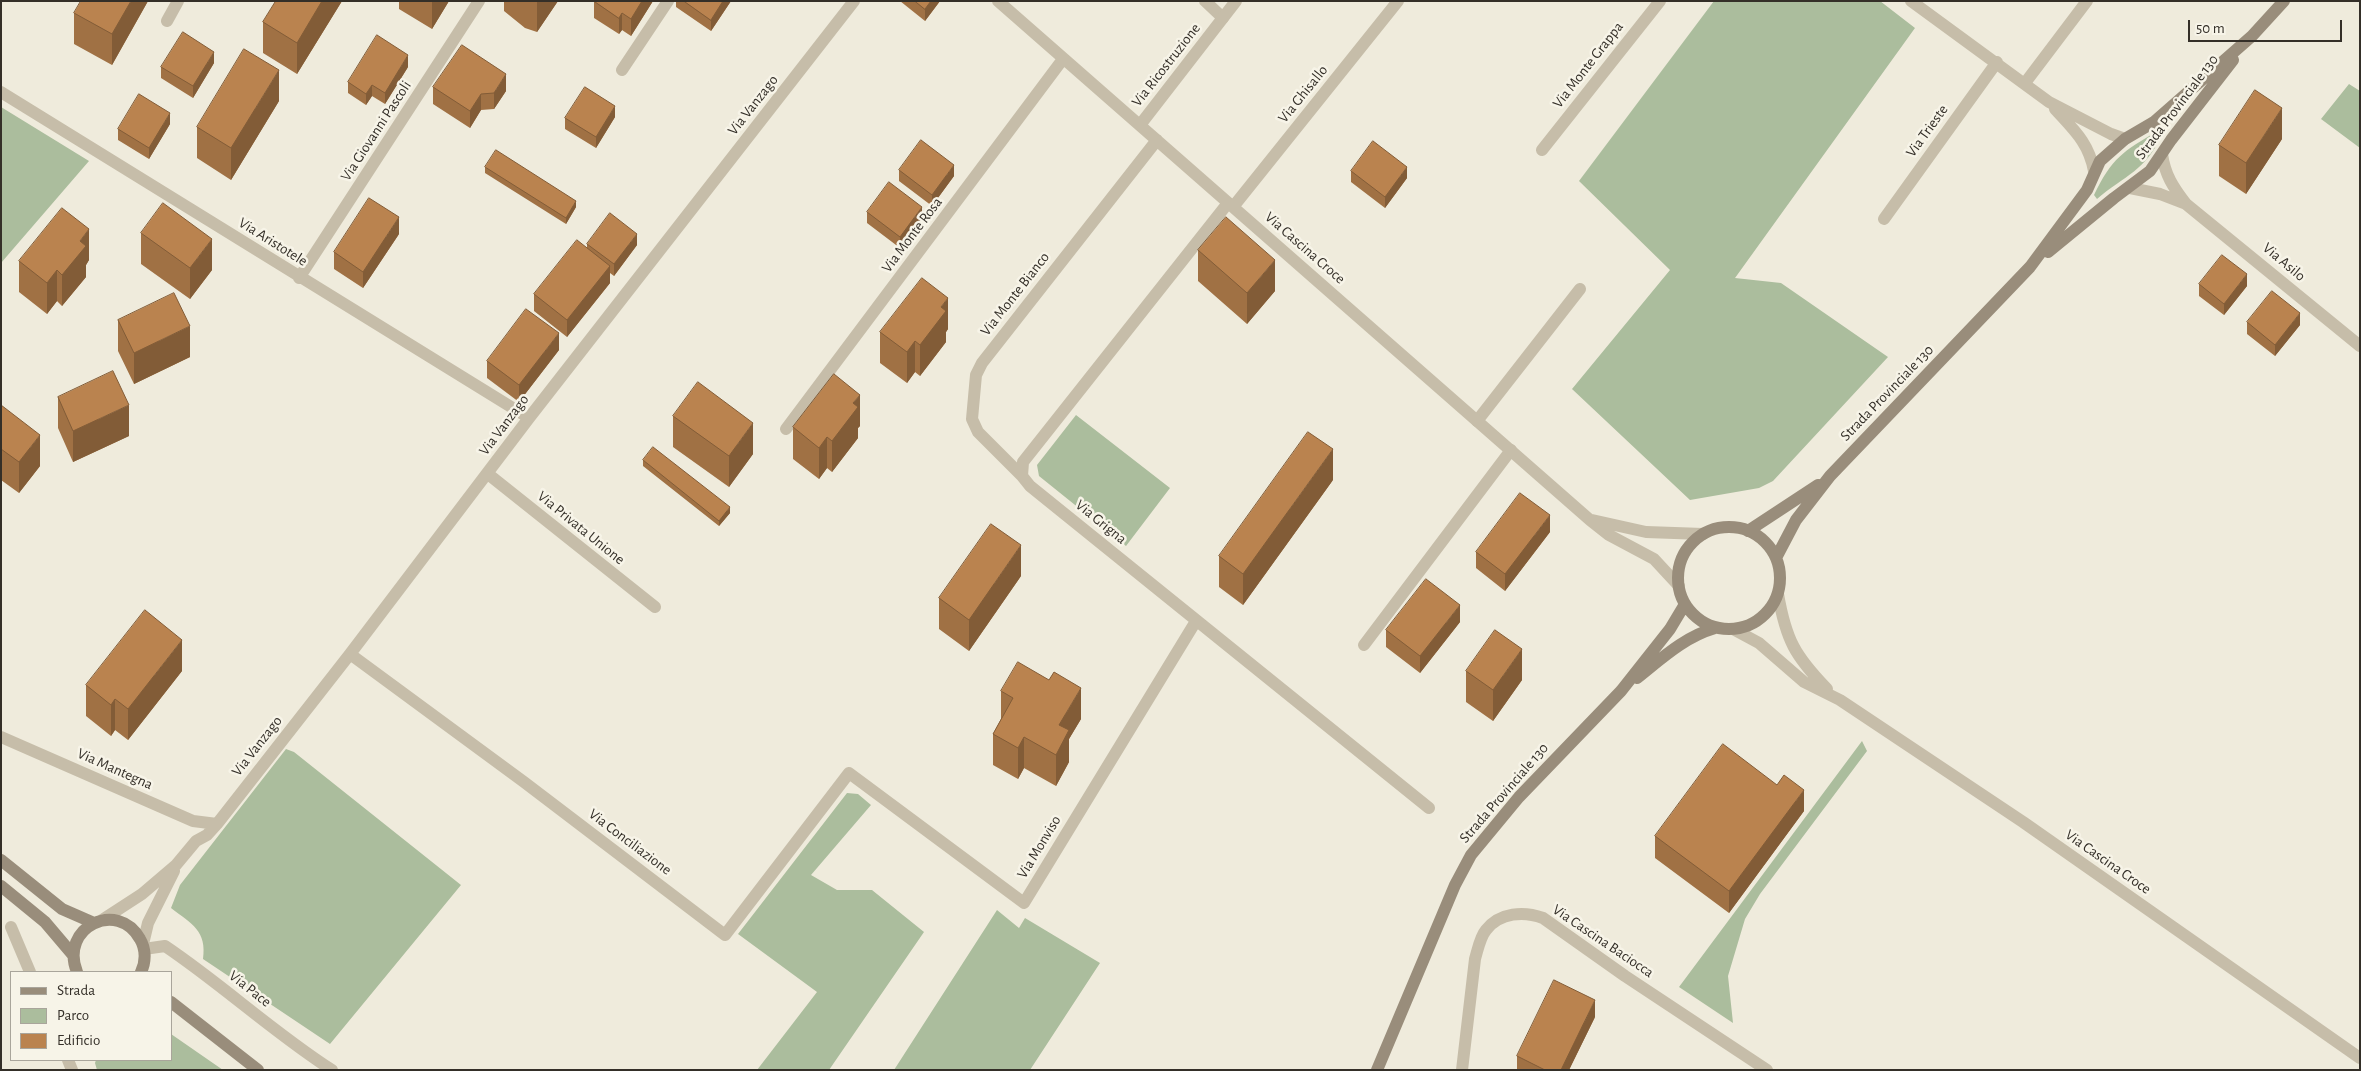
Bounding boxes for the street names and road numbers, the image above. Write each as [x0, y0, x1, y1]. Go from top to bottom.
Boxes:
street label: Via Monte Grappa [1549, 18, 1627, 112]
street label: Via Ricostruzione [1128, 20, 1204, 110]
street label: Strada Provinciale 130 [2132, 51, 2222, 163]
street label: Via Ghisallo [1274, 62, 1332, 126]
street label: Via Vanzago [724, 71, 782, 139]
street label: Via Giovanni Pascoli [337, 77, 415, 185]
street label: Via Trieste [1902, 101, 1952, 161]
street label: Via Monte Rosa [878, 194, 946, 276]
street label: Via Cascina Croce [1261, 208, 1349, 288]
street label: Via Aristotele [235, 214, 311, 270]
street label: Via Asilo [2259, 239, 2309, 285]
street label: Via Monte Bianco [977, 249, 1053, 339]
street label: Strada Provinciale 130 [1837, 341, 1937, 445]
street label: Via Vanzago [475, 391, 533, 459]
street label: Via Privata Unione [534, 487, 628, 569]
street label: Via Grigna [1072, 496, 1130, 548]
street label: Via Vanzago [228, 712, 286, 780]
street label: Strada Provinciale 130 [1456, 739, 1552, 847]
street label: Via Mantegna [74, 744, 156, 794]
street label: Via Conciliazione [585, 805, 675, 879]
street label: Via Monviso [1013, 812, 1065, 882]
street label: Via Cascina Croce [2062, 826, 2154, 898]
street label: Via Cascina Baciocca [1549, 900, 1657, 982]
street label: Via Pace [225, 967, 275, 1011]

